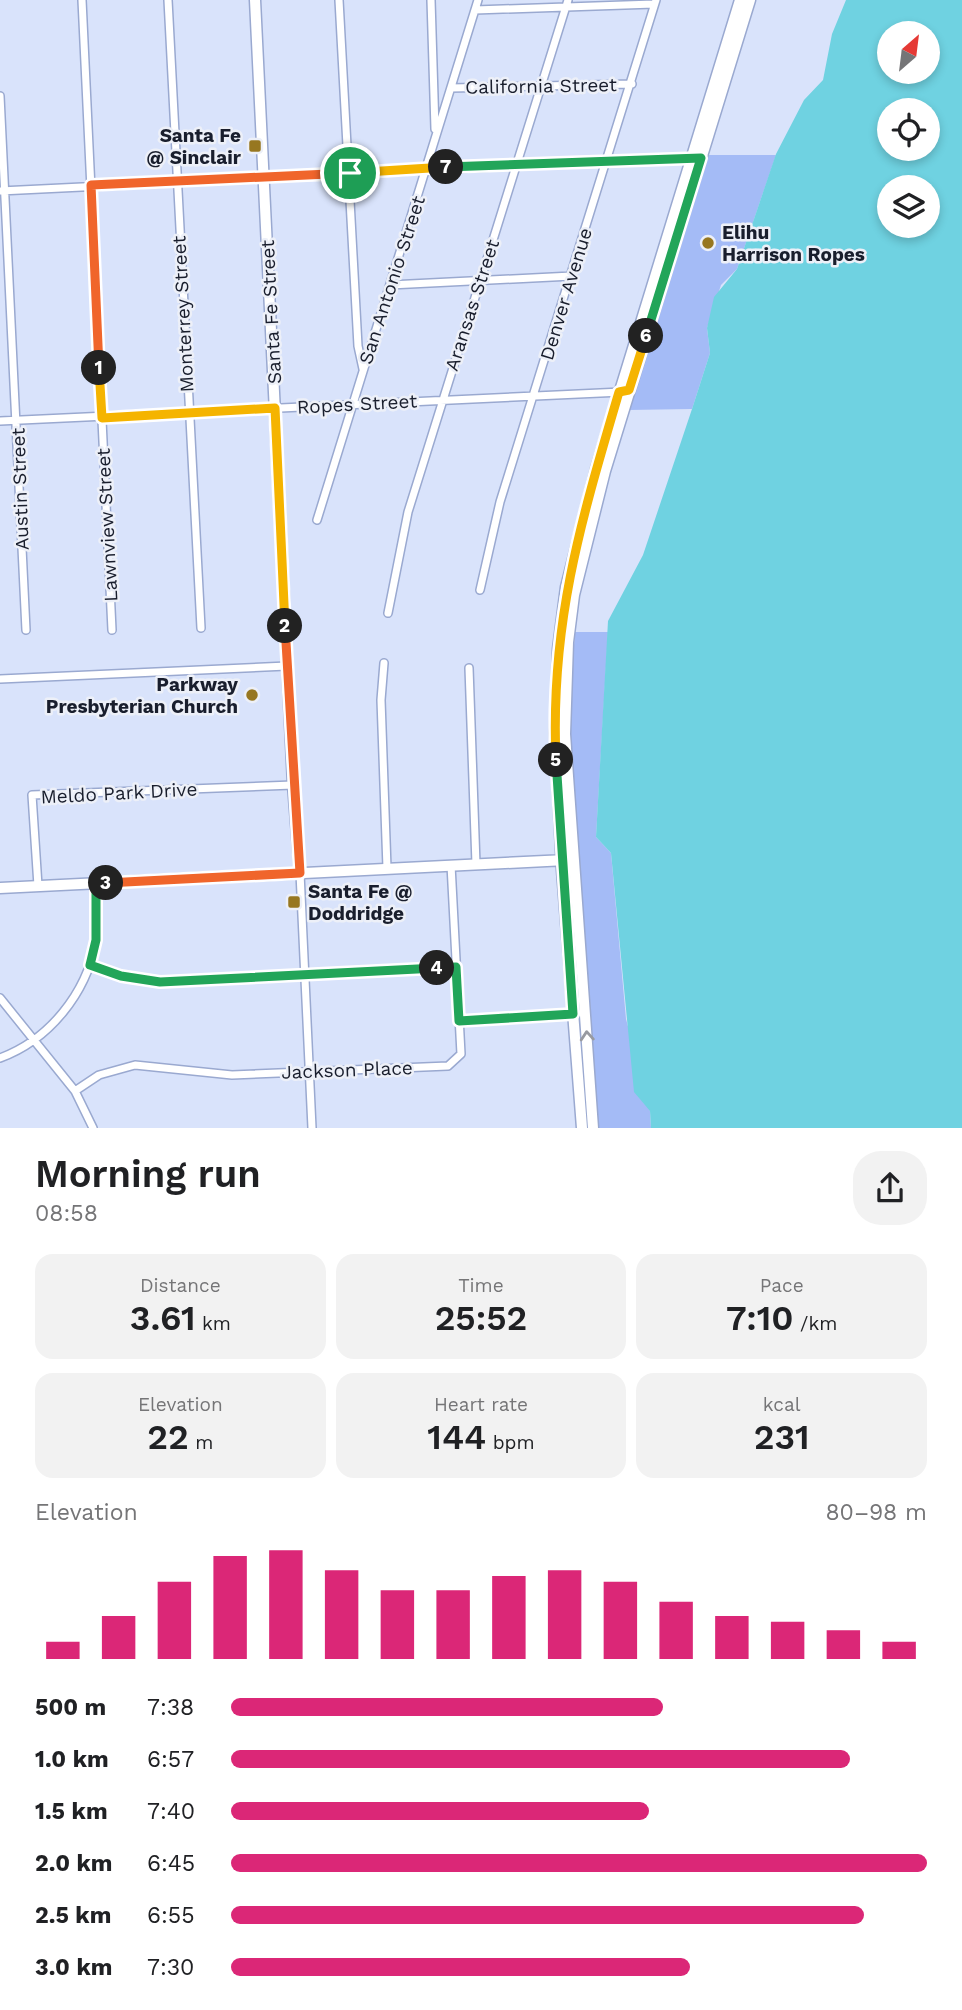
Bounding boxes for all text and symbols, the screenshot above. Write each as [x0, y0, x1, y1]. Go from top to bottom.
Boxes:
north arrow [877, 21, 940, 84]
map controls [877, 21, 940, 238]
street label: California Street [465, 73, 617, 99]
button: locate [877, 98, 940, 161]
place label: Santa Fe @ Sinclair [147, 124, 242, 169]
marker: Santa Fe @ Sinclair [247, 138, 263, 154]
pin [320, 143, 380, 203]
pin: 7 [428, 150, 464, 184]
icon: arrive [331, 154, 369, 192]
text: 7 [440, 155, 451, 178]
button: layers [877, 175, 940, 238]
street label: San Antonio Street [354, 193, 430, 367]
place label: Elihu Harrison Ropes [722, 221, 865, 266]
street label: Denver Avenue [535, 225, 597, 363]
street label: Monterrey Street [167, 235, 199, 393]
marker: Elihu Harrison Ropes [700, 235, 716, 251]
street label: Aransas Street [440, 236, 504, 374]
street label: Santa Fe Street [256, 239, 286, 385]
pin: 6 [628, 318, 664, 354]
text: 6 [640, 324, 651, 347]
pin: 1 [82, 350, 116, 386]
text: 1 [94, 356, 103, 379]
street label: Ropes Street [296, 389, 418, 419]
street label: Austin Street [6, 427, 34, 551]
street label: Lawnview Street [91, 447, 123, 603]
pin: 2 [268, 608, 302, 644]
text: 2 [279, 614, 290, 637]
place label: Parkway Presbyterian Church [46, 673, 238, 718]
marker: Parkway Presbyterian Church [244, 687, 260, 703]
pin: 5 [538, 742, 574, 778]
text: 5 [550, 748, 561, 771]
street label: Meldo Park Drive [40, 777, 198, 809]
pin: 3 [88, 866, 124, 900]
text: 3 [100, 871, 111, 894]
place label: Santa Fe @ Doddridge [308, 880, 412, 925]
marker: Santa Fe @ Doddridge [286, 894, 302, 910]
pin: 4 [420, 950, 454, 986]
text: 4 [430, 956, 443, 979]
one-way arrow [579, 1030, 594, 1041]
street label: Jackson Place [281, 1056, 413, 1084]
button: share [853, 1151, 927, 1225]
text: Morning run [35, 1152, 261, 1196]
text: 08:58 [35, 1200, 98, 1227]
text: Distance [140, 1274, 221, 1297]
text: Time [458, 1274, 504, 1297]
text: Pace [760, 1274, 804, 1297]
text: 3.61 [130, 1297, 196, 1339]
text: 25:52 [435, 1297, 527, 1339]
text: 7:10 [726, 1297, 794, 1339]
text: km [196, 1312, 231, 1335]
text: /km [794, 1312, 837, 1335]
text: Elevation [138, 1393, 223, 1416]
text: Heart rate [434, 1393, 528, 1416]
text: kcal [763, 1393, 800, 1416]
text: 22 [147, 1416, 189, 1458]
text: 144 [427, 1416, 486, 1458]
text: 231 [754, 1416, 810, 1458]
text: m [189, 1431, 213, 1454]
text: bpm [486, 1431, 535, 1454]
text: Elevation [35, 1499, 138, 1526]
text: 80–98 m [825, 1499, 927, 1526]
text: 500 m [35, 1694, 106, 1721]
text: 7:38 [147, 1694, 194, 1721]
text: 1.0 km [35, 1746, 109, 1773]
text: 6:57 [147, 1746, 194, 1773]
text: 1.5 km [35, 1798, 108, 1825]
text: 7:40 [147, 1798, 195, 1825]
text: 2.0 km [35, 1850, 113, 1877]
text: 6:45 [147, 1850, 195, 1877]
text: 2.5 km [35, 1902, 111, 1929]
text: 6:55 [147, 1902, 195, 1929]
text: 3.0 km [35, 1954, 112, 1981]
text: 7:30 [147, 1954, 194, 1981]

